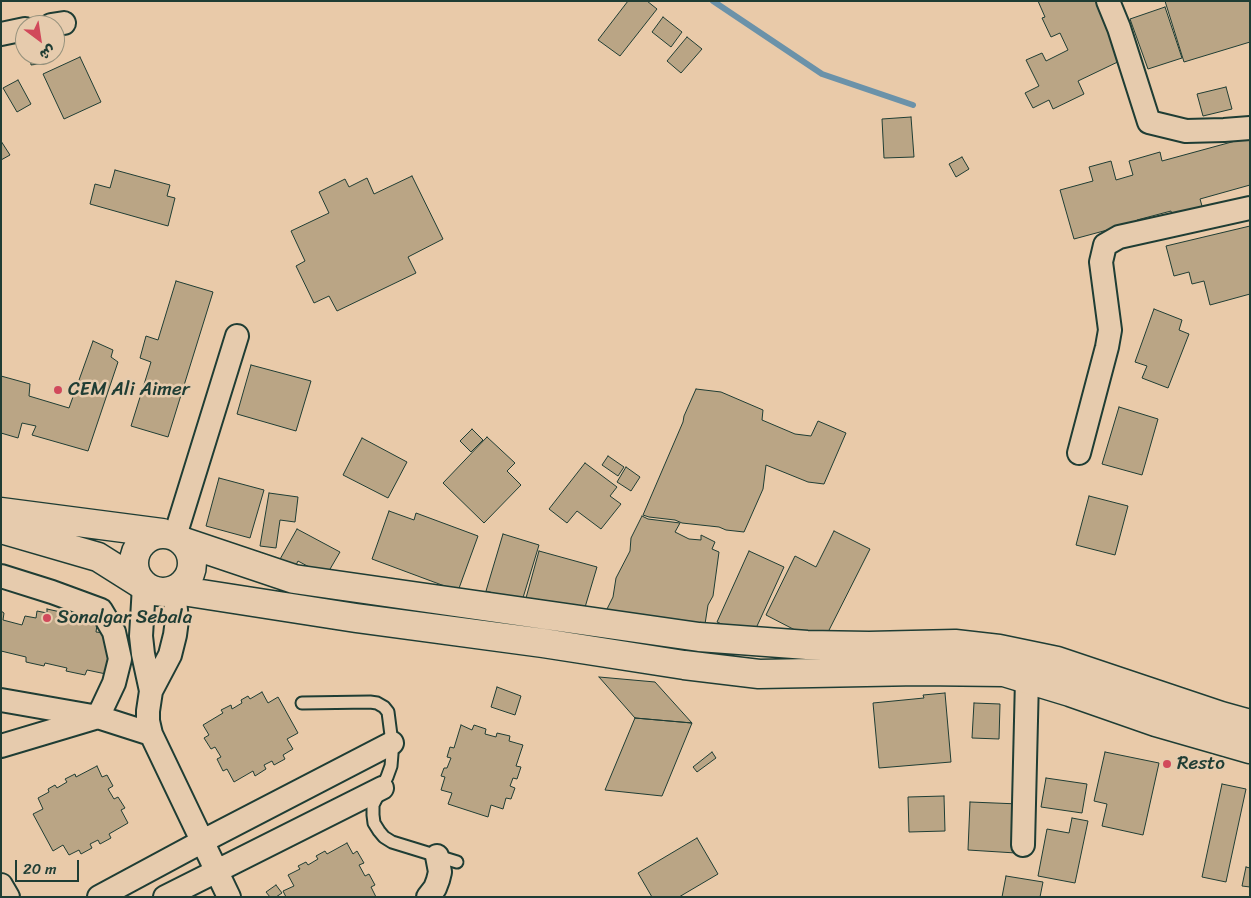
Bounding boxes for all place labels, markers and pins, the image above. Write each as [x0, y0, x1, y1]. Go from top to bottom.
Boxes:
place label: CEM Ali Aimer [68, 379, 190, 401]
marker: CEM Ali Aimer [52, 384, 64, 396]
place label: Sonalgar Sebala [57, 607, 192, 629]
marker: Sonalgar Sebala [41, 612, 53, 624]
place label: Resto [1177, 753, 1225, 775]
marker: Resto [1161, 758, 1173, 770]

